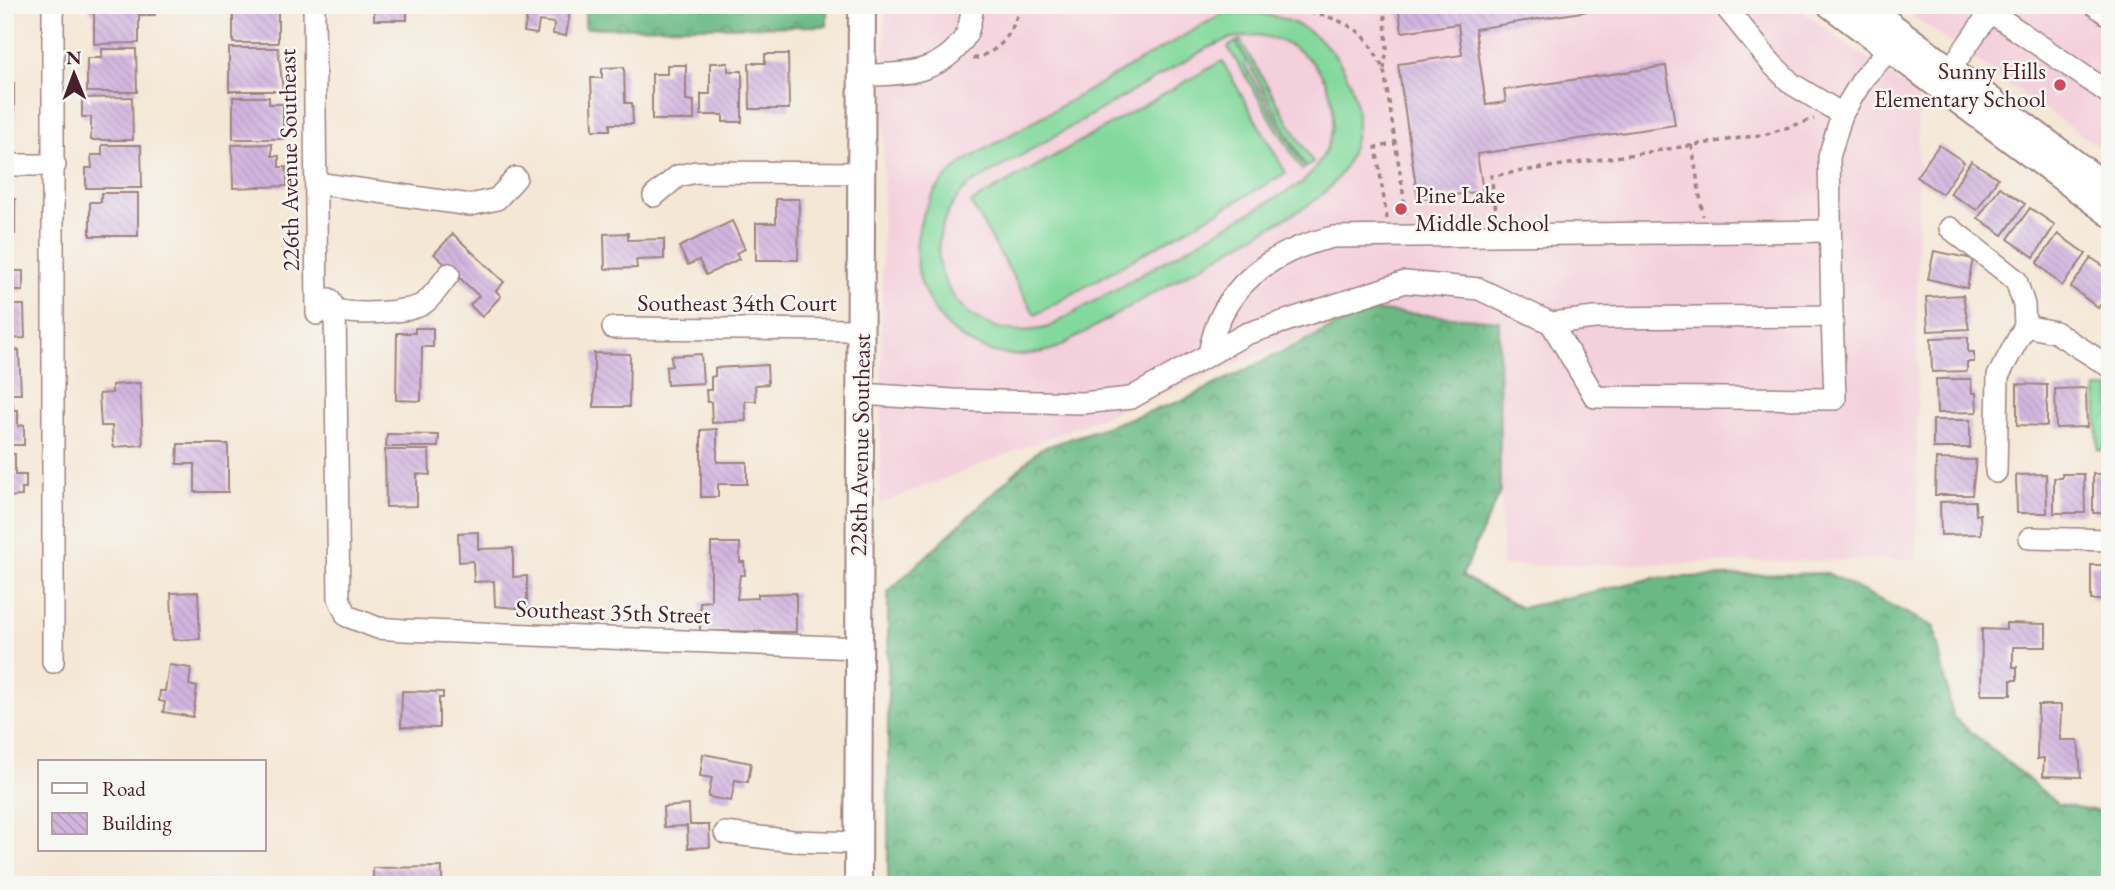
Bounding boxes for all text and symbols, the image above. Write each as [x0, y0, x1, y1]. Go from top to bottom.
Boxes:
north arrow [38, 38, 108, 108]
text: N [66, 45, 82, 70]
street label: 226th Avenue Southeast [271, 48, 306, 272]
place label: Sunny Hills Elementary School [1874, 55, 2046, 114]
marker: Sunny Hills Elementary School [2052, 77, 2068, 93]
place label: Pine Lake Middle School [1415, 179, 1549, 238]
marker: Pine Lake Middle School [1393, 201, 1409, 217]
street label: Southeast 34th Court [637, 287, 837, 318]
street label: 228th Avenue Southeast [842, 333, 877, 557]
street label: Southeast 35th Street [515, 593, 711, 630]
legend [38, 760, 266, 852]
text: Road [102, 775, 146, 802]
text: Building [102, 809, 172, 836]

